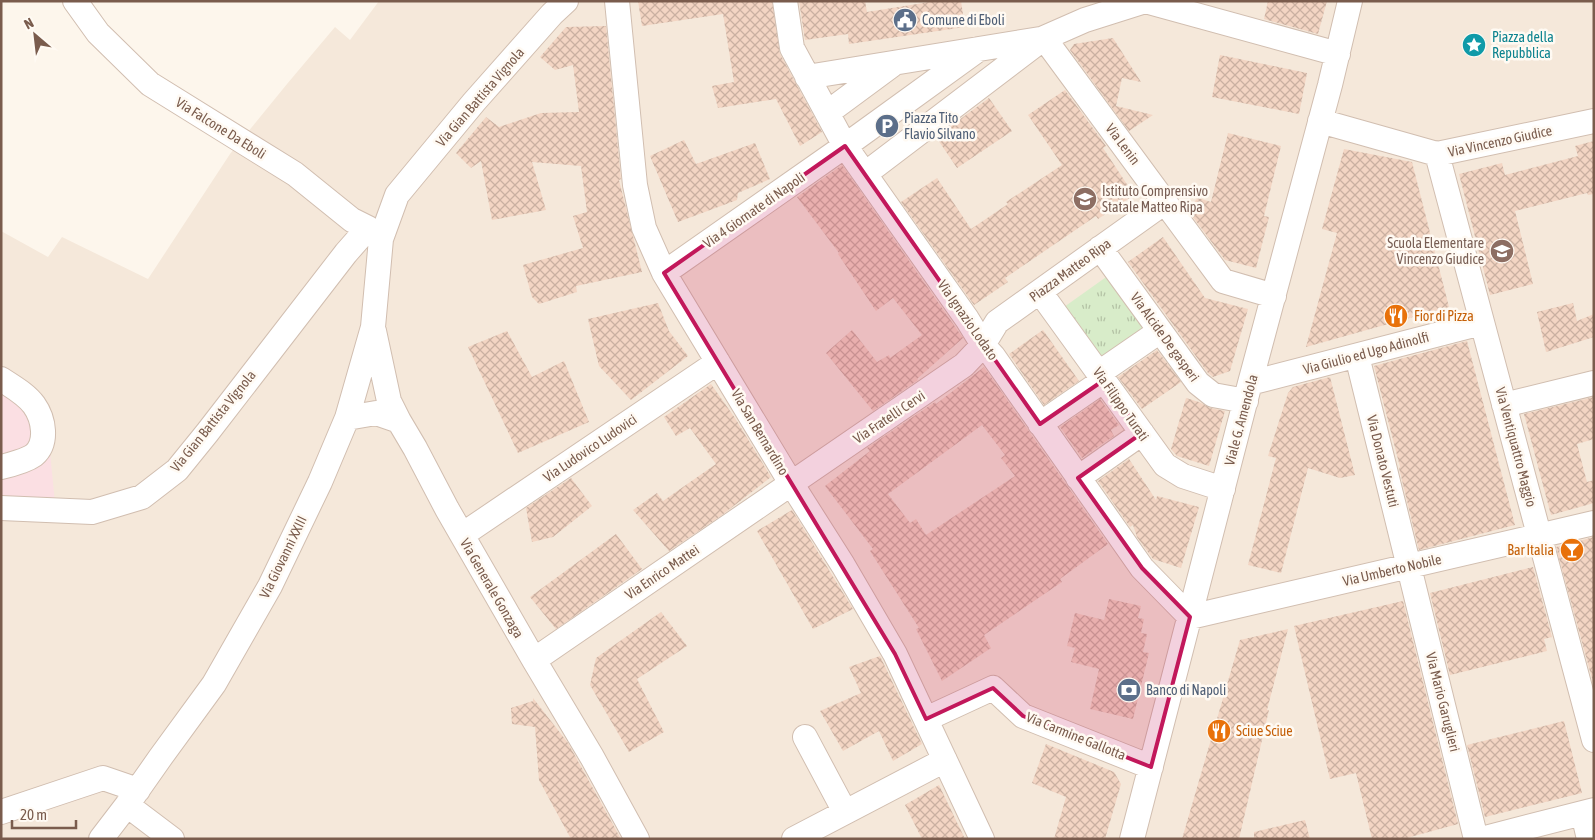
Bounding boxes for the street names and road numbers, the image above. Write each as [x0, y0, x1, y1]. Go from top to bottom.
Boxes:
street label: Via Gian Battista Vignola [433, 44, 527, 150]
street label: Via Falcone Da Eboli [173, 94, 269, 162]
street label: Via Lenin [1102, 120, 1144, 168]
street label: Via Vincenzo Giudice [1447, 122, 1553, 160]
street label: Via 4 Giornate di Napoli [700, 169, 808, 251]
street label: Piazza Matteo Ripa [1026, 235, 1114, 305]
street label: Via Ignazio Lodato [935, 277, 1001, 363]
street label: Via Alcide De gasperi [1127, 289, 1203, 385]
street label: Via Giulio ed Ugo Adinolfi [1301, 329, 1431, 377]
street label: Via Filippo Turati [1090, 364, 1152, 444]
street label: Via Gian Battista Vignola [167, 367, 259, 475]
street label: Viale G. Amendola [1221, 373, 1261, 467]
street label: Via Ventiquattro Maggio [1492, 385, 1540, 509]
street label: Via San Bernardino [728, 386, 792, 478]
street label: Via Fratelli Cervi [850, 387, 928, 447]
street label: Via Ludovico Ludovici [540, 411, 640, 485]
street label: Via Donato Vestuti [1364, 413, 1402, 509]
street label: Via Giovanni XXIII [256, 513, 310, 601]
street label: Via Generale Gonzaga [457, 535, 527, 641]
street label: Via Enrico Mattei [622, 541, 702, 603]
street label: Via Umberto Nobile [1341, 551, 1443, 589]
street label: Via Mario Garuglieri [1423, 651, 1463, 753]
street label: Via Carmine Gallotta [1024, 709, 1128, 763]

